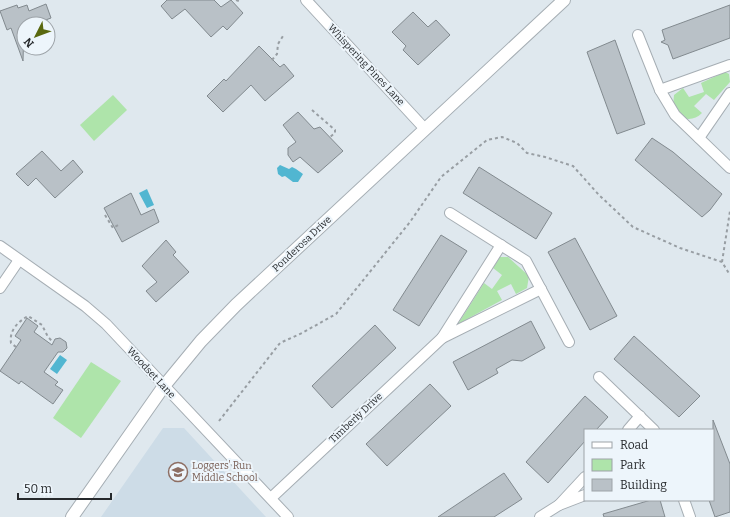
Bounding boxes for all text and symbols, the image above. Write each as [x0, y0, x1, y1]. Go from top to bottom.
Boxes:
north arrow [16, 16, 56, 56]
street label: Whispering Pines Lane [325, 22, 407, 108]
text: N [21, 34, 37, 50]
street label: Ponderosa Drive [270, 214, 334, 274]
street label: Woodset Lane [124, 345, 178, 401]
street label: Timberly Drive [327, 390, 385, 446]
legend [584, 429, 714, 501]
text: Road [620, 438, 648, 452]
text: Park [620, 458, 646, 472]
place label: Loggers' Run Middle School [192, 460, 258, 484]
school or university icon: Loggers' Run Middle School [167, 461, 189, 483]
scale bar [18, 475, 111, 501]
text: Building [620, 478, 667, 492]
text: 50 m [24, 482, 53, 496]

